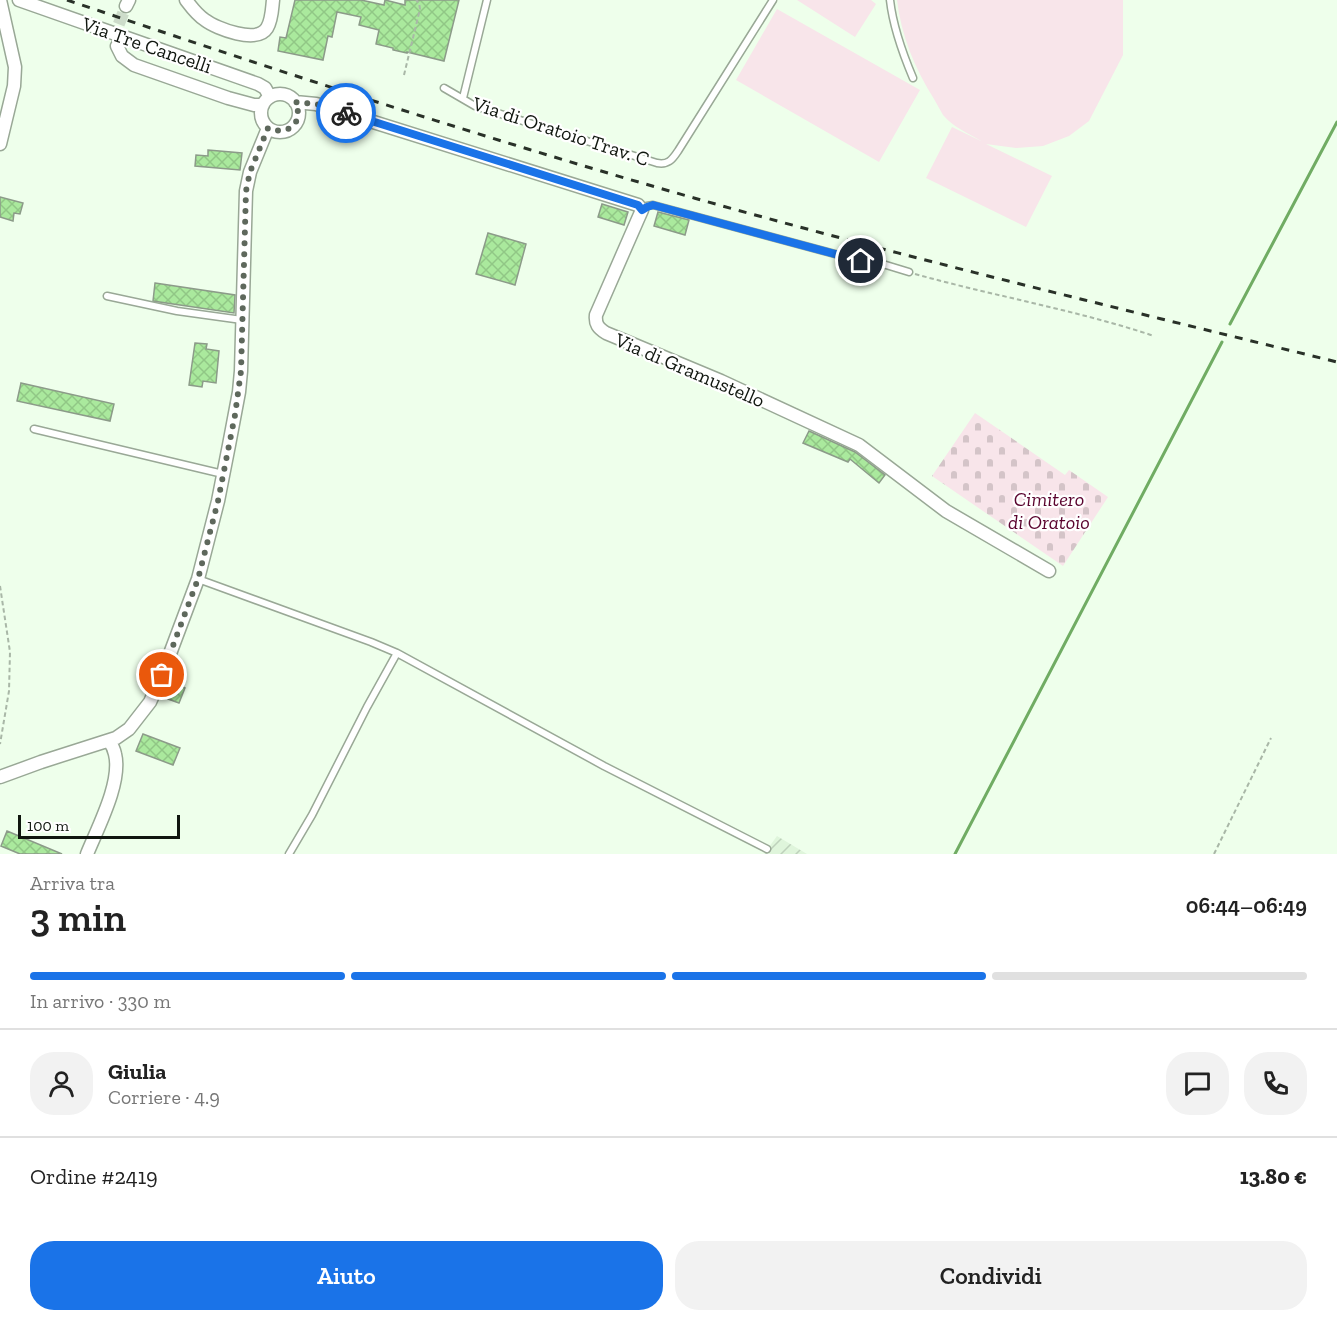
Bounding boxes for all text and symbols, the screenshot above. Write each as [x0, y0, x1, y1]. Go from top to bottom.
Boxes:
street label: Via Tre Cancelli [78, 11, 215, 79]
courier [316, 83, 376, 143]
street label: Via di Oratoio Trav. C [469, 91, 652, 171]
icon: bike [330, 97, 363, 130]
pin [835, 235, 886, 286]
icon: home [844, 244, 877, 277]
street label: Via di Gramustello [611, 327, 768, 412]
park label: Cimitero di Oratoio [1008, 487, 1090, 534]
pin [136, 649, 187, 700]
icon: bag [145, 658, 178, 691]
scale bar [18, 812, 180, 840]
text: 100 m [27, 816, 69, 835]
text: Arriva tra [30, 871, 115, 895]
text: 06:44–06:49 [1186, 892, 1307, 919]
text: 3 min [30, 894, 126, 941]
text: In arrivo · 330 m [30, 989, 171, 1013]
button: person [30, 1052, 93, 1115]
button: chat [1166, 1052, 1229, 1115]
button: phone [1244, 1052, 1307, 1115]
text: Giulia [108, 1058, 166, 1085]
text: Corriere · 4.9 [108, 1085, 220, 1109]
text: Ordine #2419 [30, 1163, 158, 1190]
text: 13.80 € [1240, 1163, 1307, 1190]
button: Aiuto [30, 1241, 663, 1310]
button: Condividi [675, 1241, 1307, 1310]

